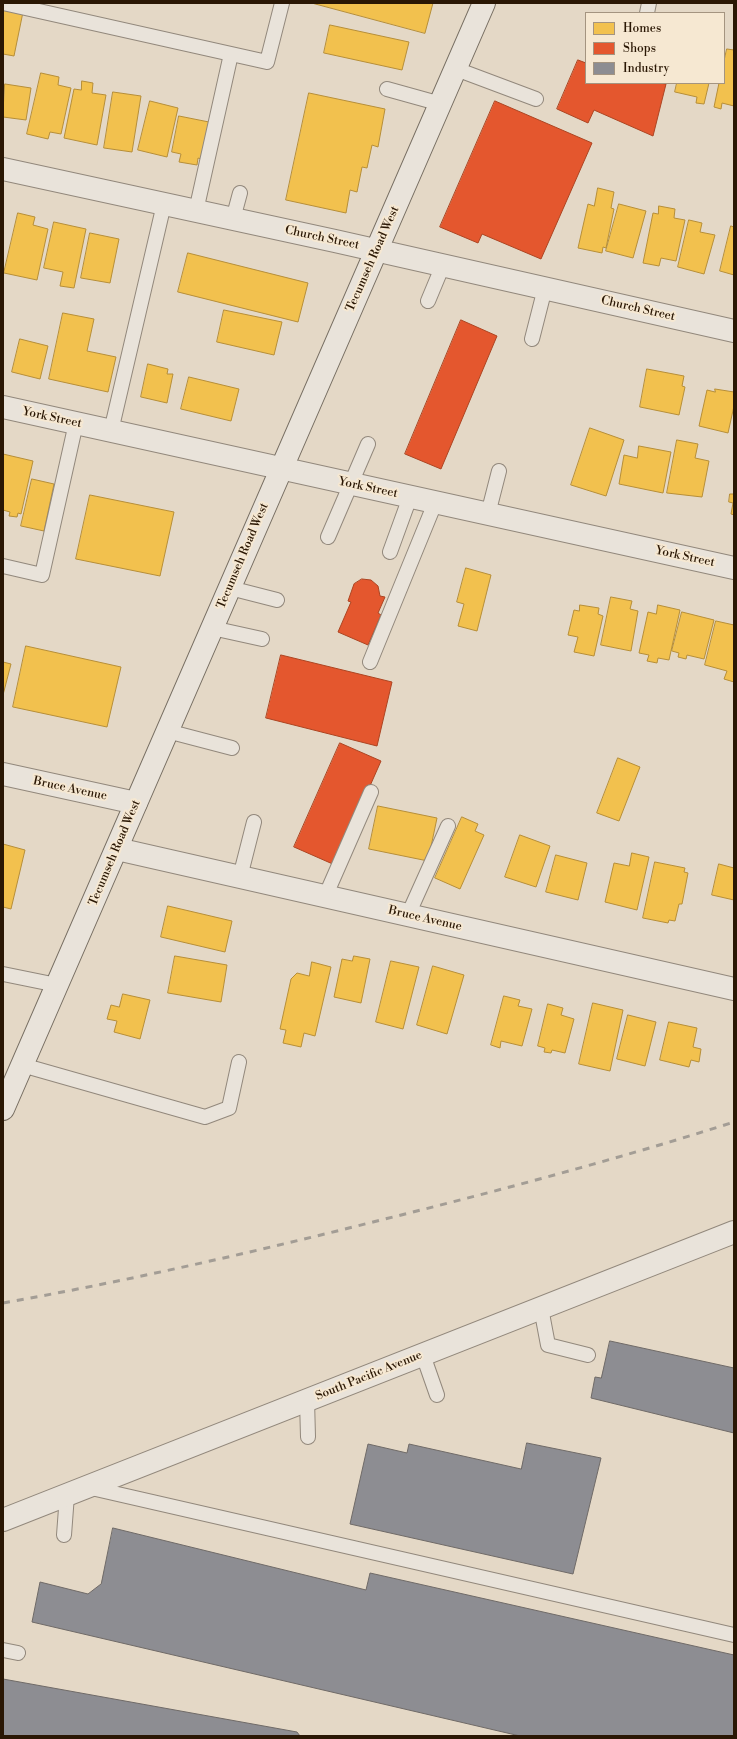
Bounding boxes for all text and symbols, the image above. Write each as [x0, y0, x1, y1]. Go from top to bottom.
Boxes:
legend [585, 12, 725, 84]
text: Homes [623, 21, 661, 36]
text: Shops [623, 41, 656, 56]
text: Industry [623, 61, 669, 76]
street label: Tecumseh Road West [343, 204, 403, 314]
street label: Church Street [284, 223, 360, 253]
street label: Church Street [600, 293, 676, 325]
street label: York Street [21, 405, 83, 431]
street label: York Street [337, 475, 399, 501]
street label: Tecumseh Road West [214, 501, 272, 611]
street label: York Street [654, 544, 716, 570]
street label: Bruce Avenue [32, 774, 108, 804]
street label: Tecumseh Road West [86, 798, 144, 908]
street label: Bruce Avenue [387, 904, 463, 934]
street label: South Pacific Avenue [314, 1348, 424, 1404]

